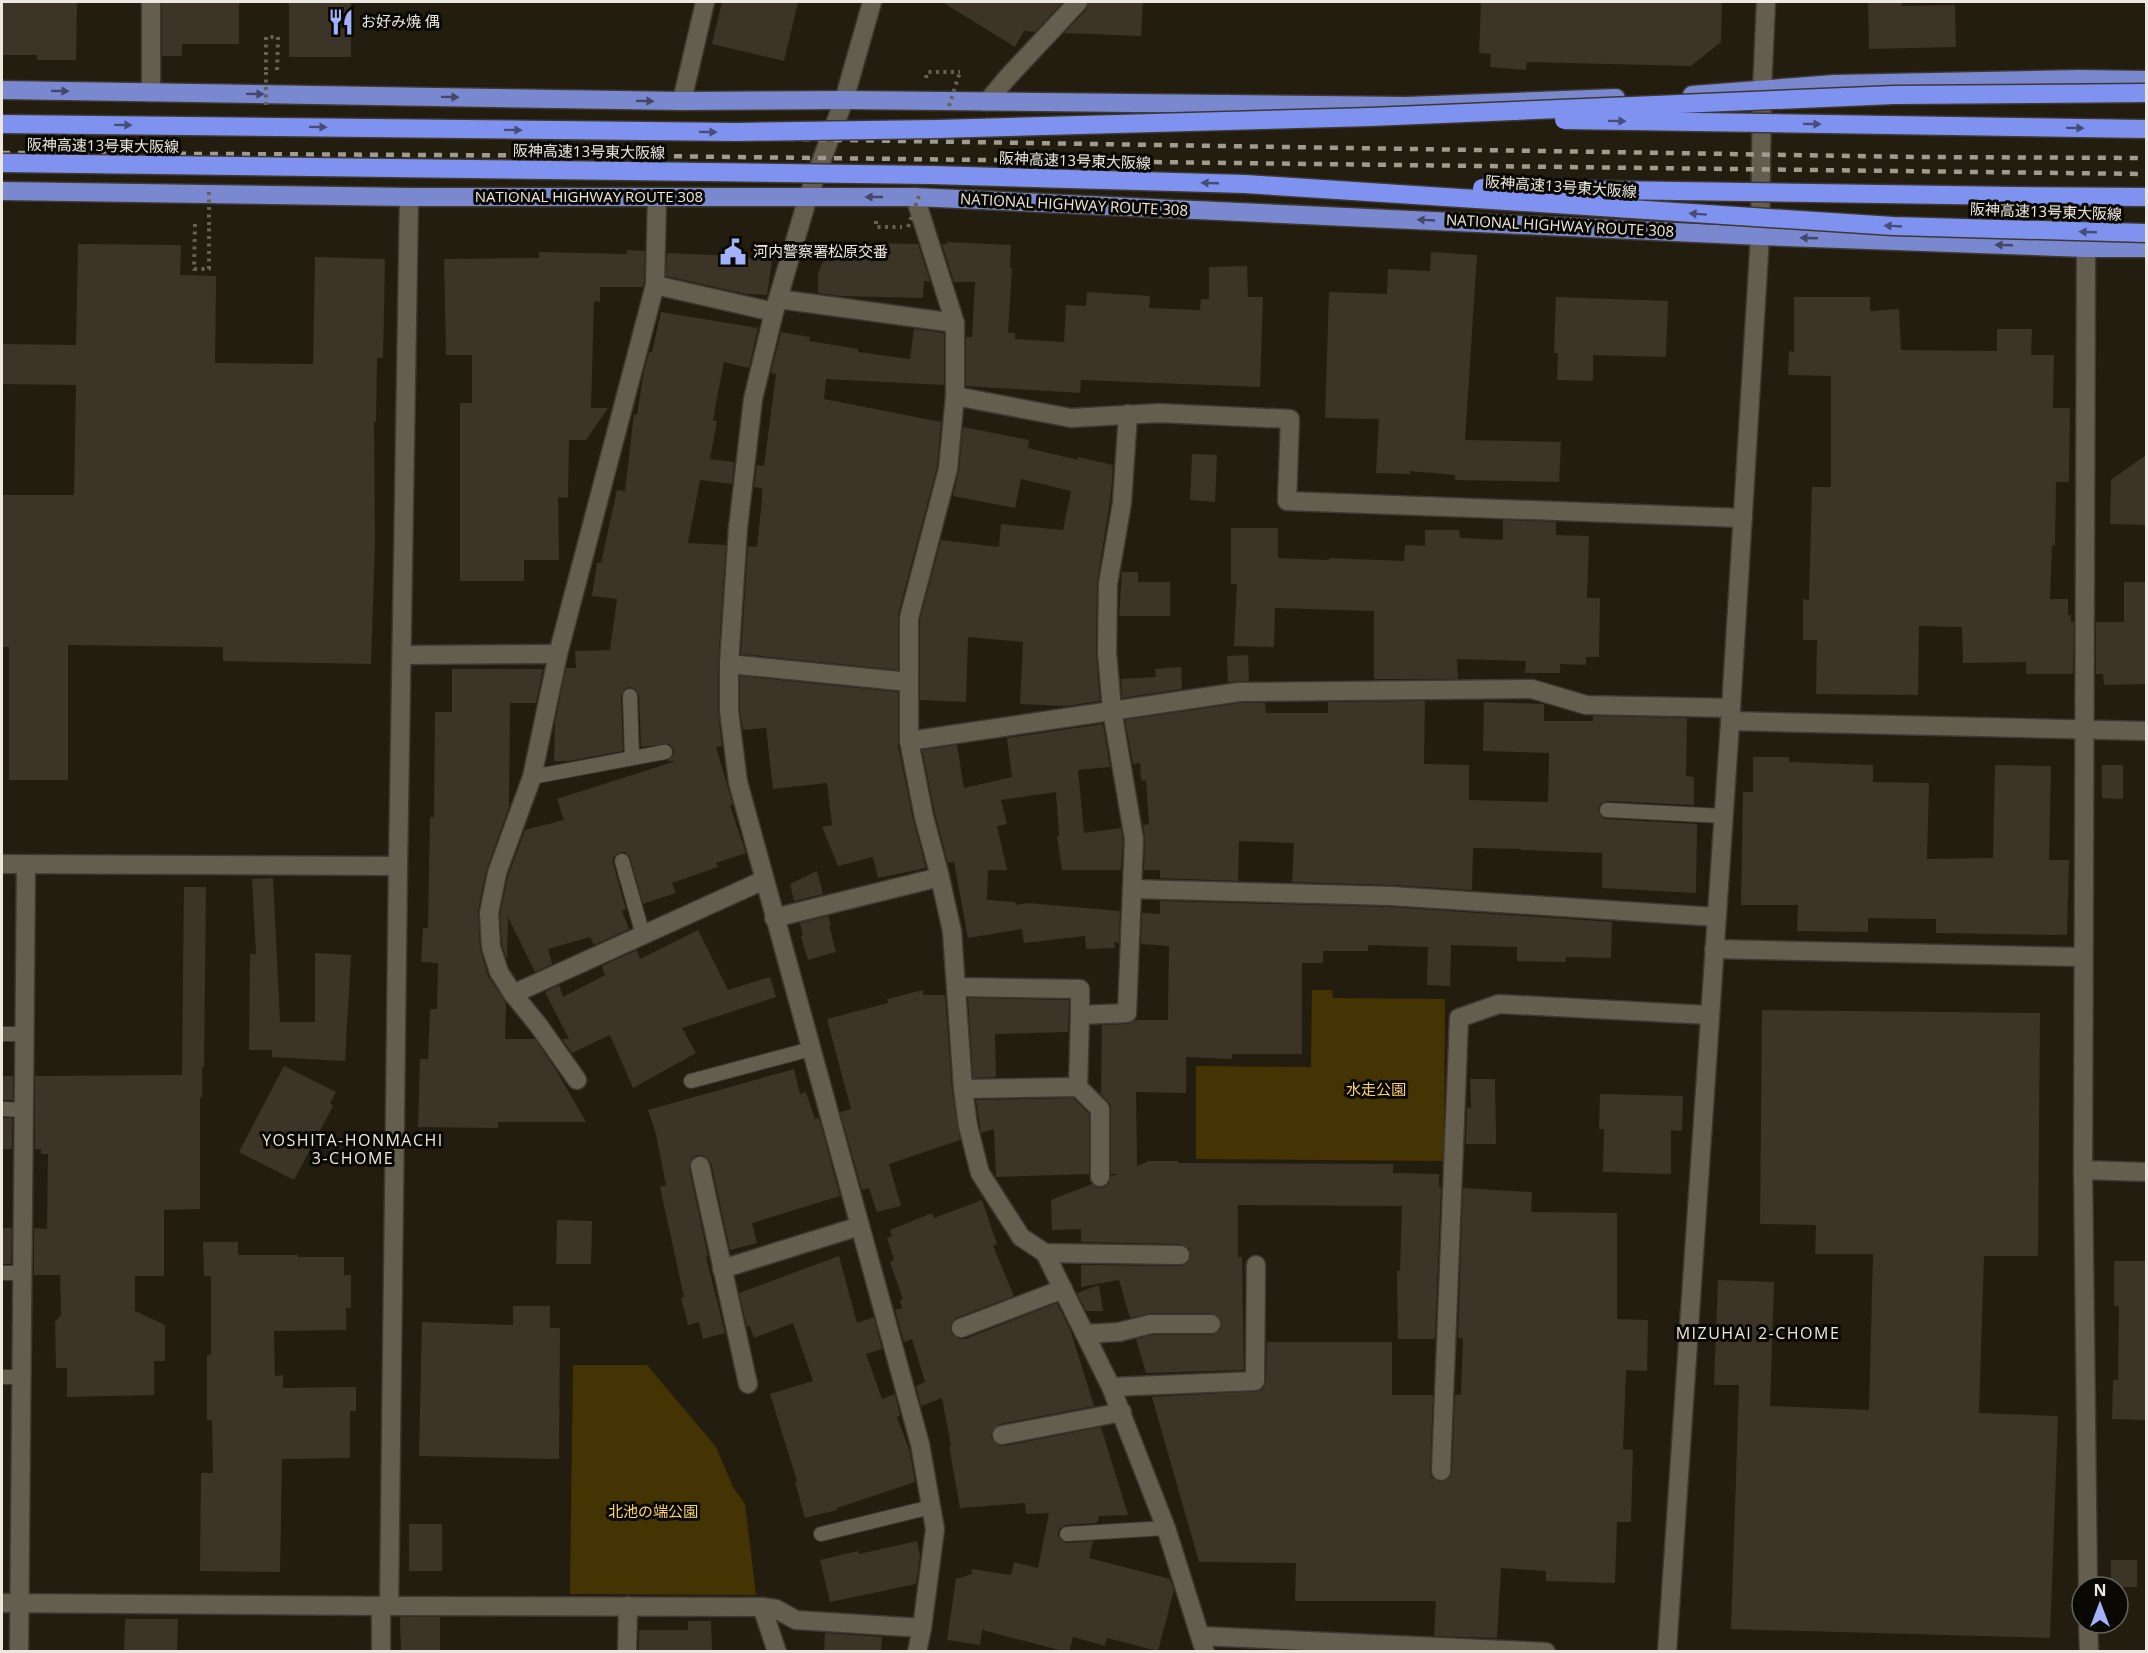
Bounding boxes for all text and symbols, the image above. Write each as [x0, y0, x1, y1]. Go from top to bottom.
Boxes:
restaurant icon: お好み焼 偶 [326, 7, 356, 37]
place label: お好み焼 偶 [361, 11, 440, 31]
one-way arrow [50, 86, 69, 95]
one-way arrow [245, 89, 264, 99]
one-way arrow [440, 93, 459, 102]
one-way arrow [635, 96, 654, 106]
one-way arrow [1608, 116, 1627, 126]
one-way arrow [1803, 119, 1822, 129]
one-way arrow [113, 120, 132, 130]
one-way arrow [308, 123, 327, 132]
one-way arrow [2065, 123, 2084, 133]
one-way arrow [503, 125, 522, 134]
one-way arrow [698, 127, 717, 137]
street label: 阪神高速13号東大阪線 [27, 134, 179, 156]
street label: 阪神高速13号東大阪線 [513, 140, 665, 162]
street label: 阪神高速13号東大阪線 [999, 147, 1151, 173]
street label: 阪神高速13号東大阪線 [1484, 171, 1638, 201]
one-way arrow [1201, 179, 1220, 188]
street label: NATIONAL HIGHWAY ROUTE 308 [475, 186, 703, 206]
street label: NATIONAL HIGHWAY ROUTE 308 [960, 188, 1189, 220]
one-way arrow [865, 192, 884, 202]
street label: 阪神高速13号東大阪線 [1970, 198, 2122, 224]
street label: NATIONAL HIGHWAY ROUTE 308 [1446, 209, 1675, 241]
one-way arrow [1689, 209, 1708, 218]
one-way arrow [1416, 216, 1435, 225]
one-way arrow [1884, 221, 1903, 230]
one-way arrow [2079, 227, 2098, 236]
one-way arrow [1800, 233, 1819, 242]
public building icon: 河内警察署松原交番 [718, 237, 748, 267]
one-way arrow [1995, 240, 2014, 250]
place label: 河内警察署松原交番 [753, 241, 888, 261]
park label: 水走公園 [1346, 1079, 1406, 1099]
district label: YOSHITA-HONMACHI 3-CHOME [262, 1129, 444, 1169]
district label: MIZUHAI 2-CHOME [1676, 1322, 1840, 1344]
park label: 北池の端公園 [608, 1501, 698, 1521]
north arrow [2070, 1575, 2130, 1635]
text: N [2093, 1579, 2107, 1601]

